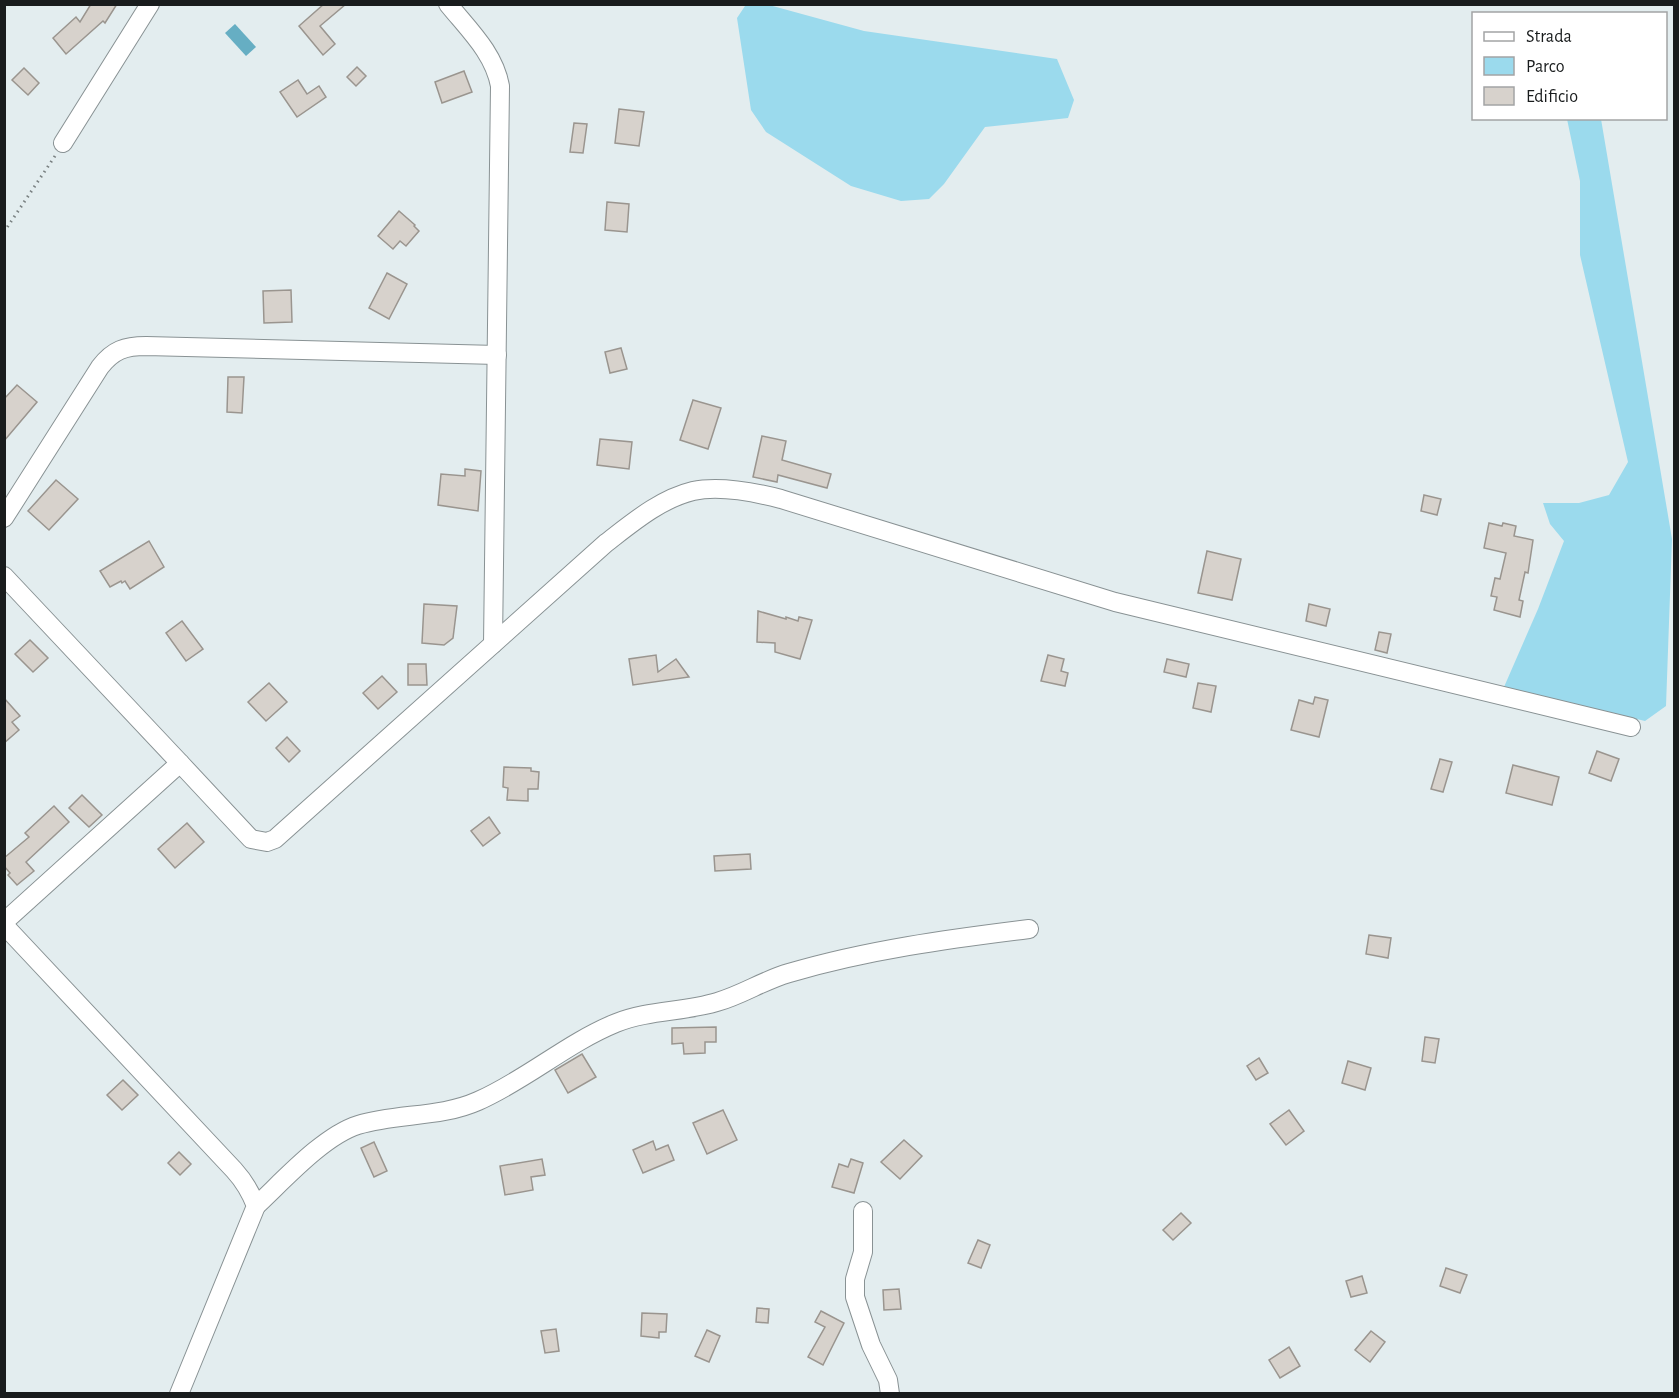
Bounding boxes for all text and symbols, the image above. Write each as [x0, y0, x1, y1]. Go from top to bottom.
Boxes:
legend [1472, 12, 1667, 120]
text: Strada [1526, 28, 1572, 46]
text: Parco [1526, 58, 1565, 76]
text: Edificio [1526, 88, 1578, 106]

